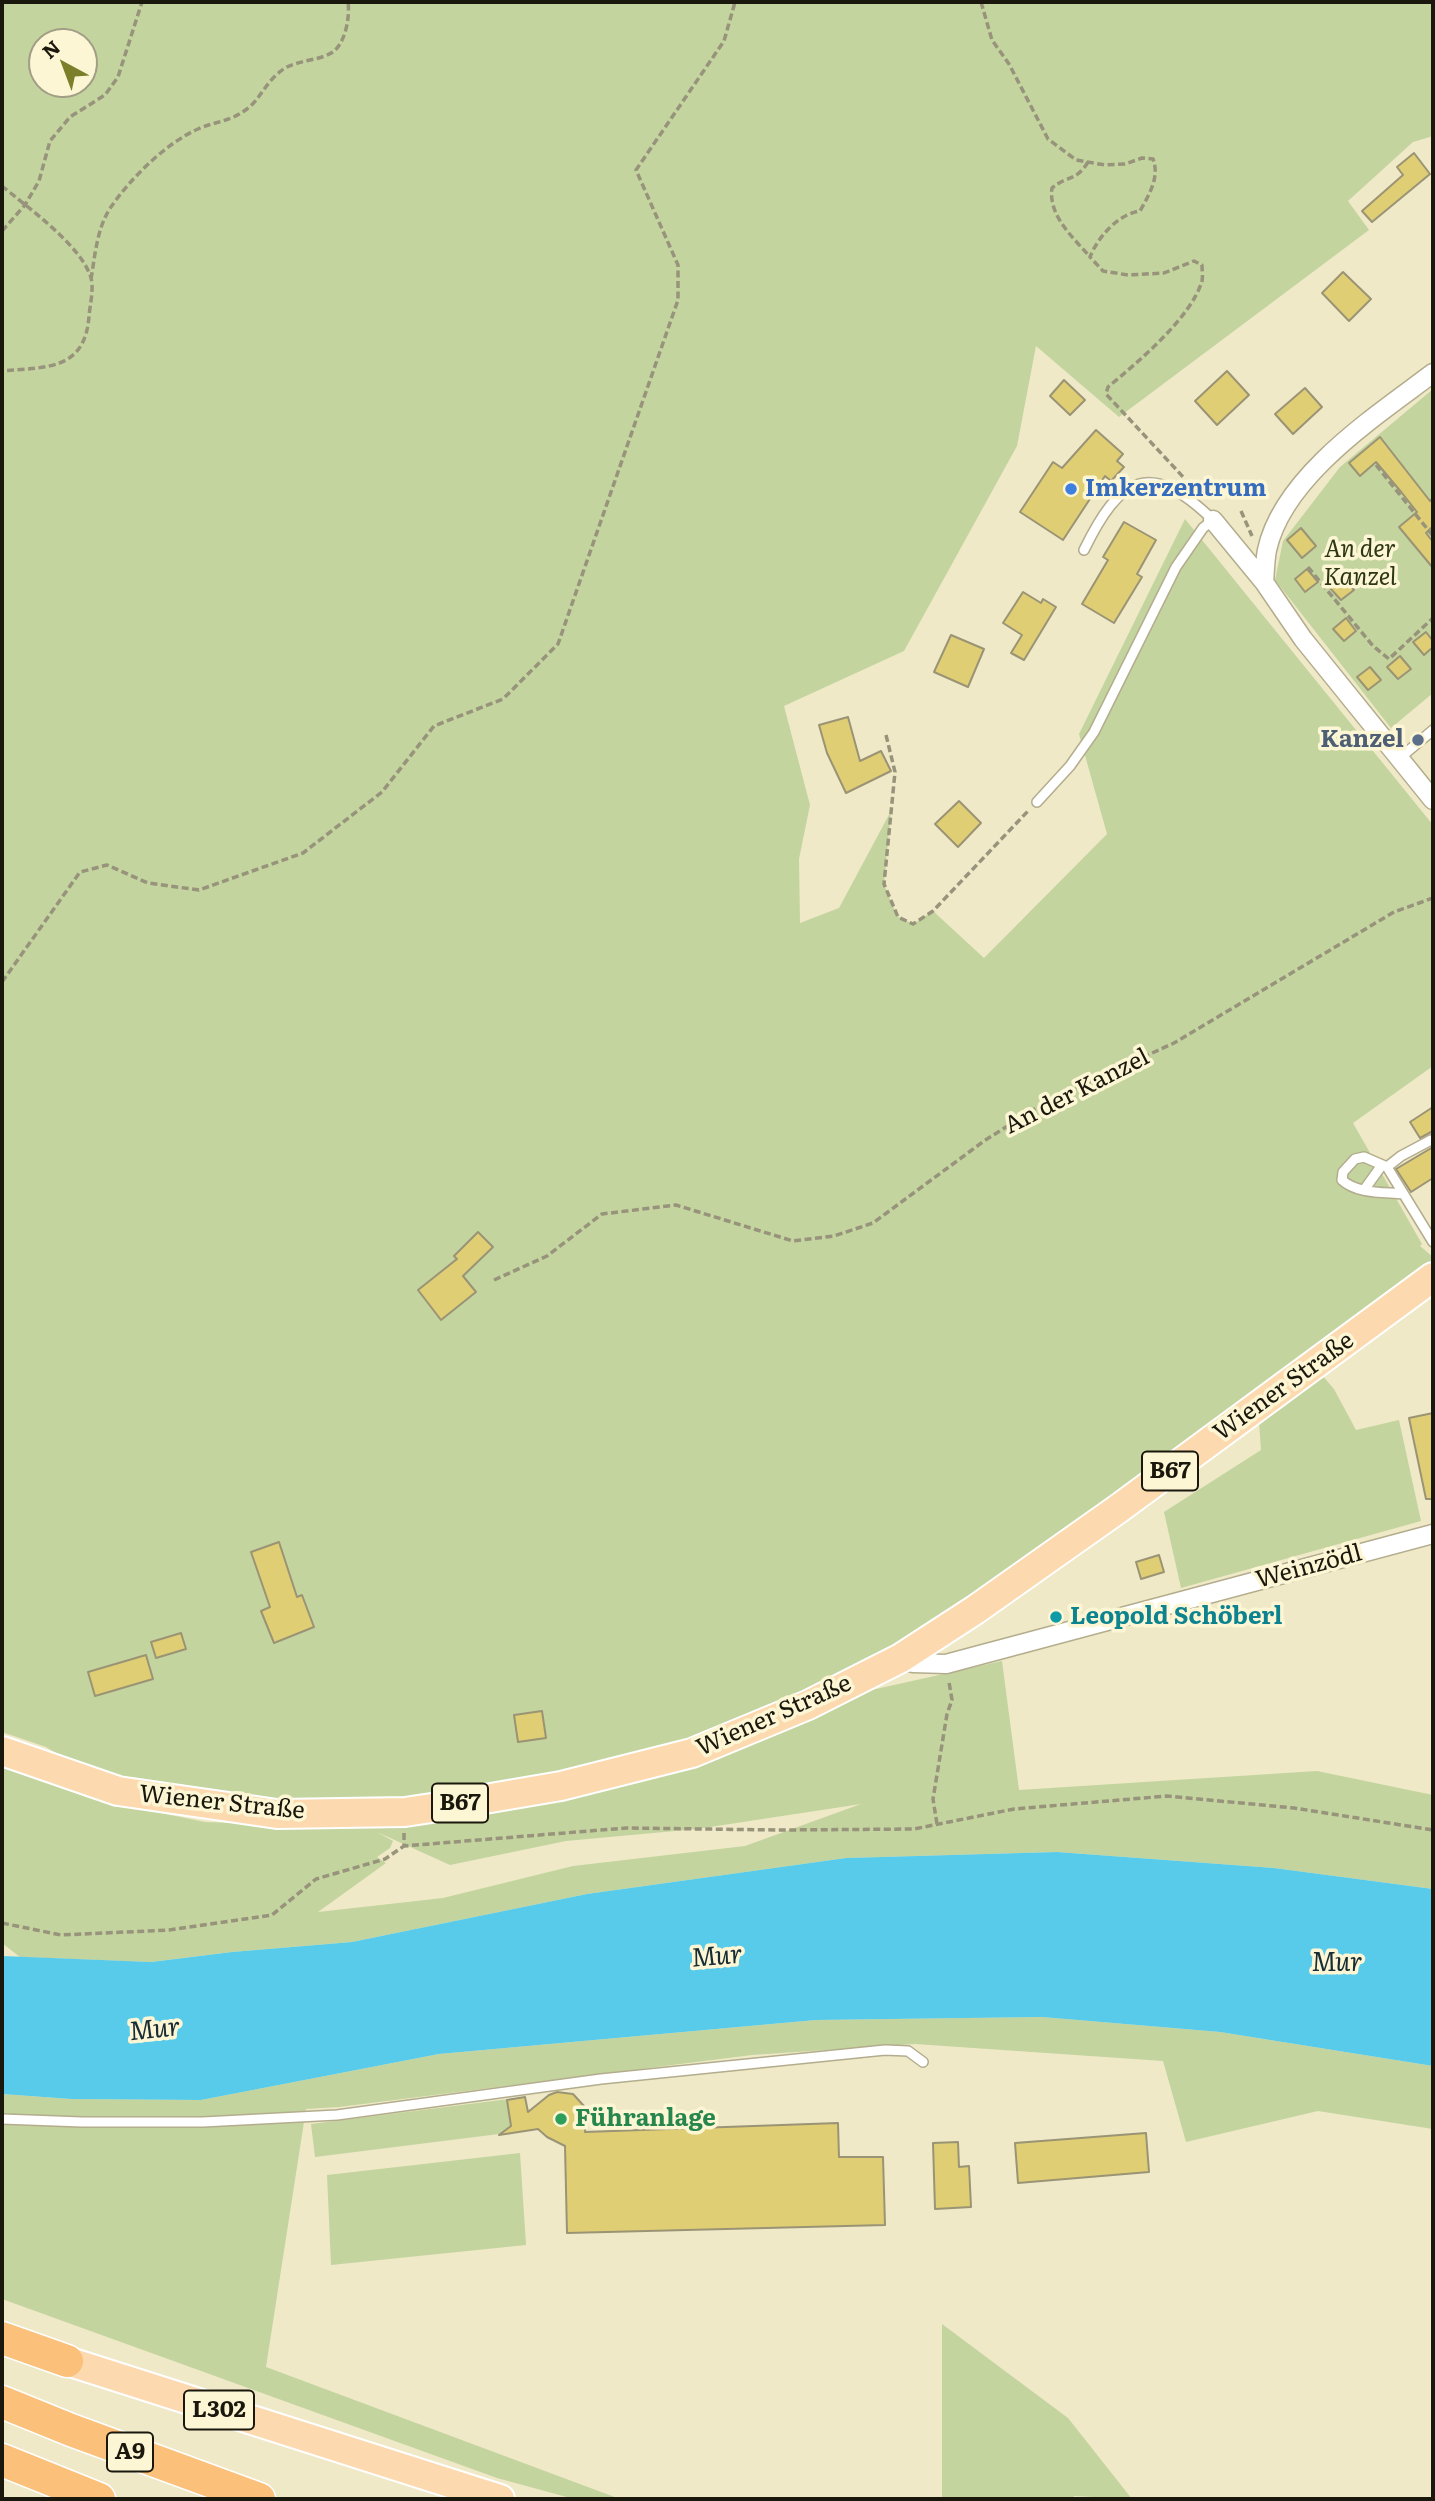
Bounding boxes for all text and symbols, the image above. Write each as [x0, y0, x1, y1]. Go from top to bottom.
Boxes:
north arrow [28, 28, 98, 98]
text: N [35, 33, 66, 64]
place label: Imkerzentrum [1085, 475, 1266, 503]
marker: Imkerzentrum [1063, 481, 1079, 497]
park label: An der Kanzel [1323, 536, 1397, 592]
place label: Kanzel [1320, 726, 1404, 754]
marker: Kanzel [1410, 732, 1426, 748]
street label: An der Kanzel [1000, 1043, 1154, 1141]
street label: Wiener Straße [1208, 1326, 1360, 1448]
road number: B67 [1142, 1452, 1198, 1490]
street label: Weinzödl [1253, 1539, 1365, 1595]
place label: Leopold Schöberl [1070, 1603, 1283, 1631]
marker: Leopold Schöberl [1048, 1609, 1064, 1625]
street label: Wiener Straße [692, 1669, 856, 1763]
street label: Wiener Straße [138, 1780, 306, 1826]
road number: B67 [432, 1784, 488, 1822]
water label: Mur [690, 1939, 744, 1975]
water label: Mur [1311, 1947, 1363, 1979]
water label: Mur [128, 2012, 182, 2048]
place label: Führanlage [575, 2105, 716, 2133]
marker: Führanlage [553, 2111, 569, 2127]
road number: L302 [184, 2390, 254, 2430]
road number: A9 [107, 2432, 153, 2472]

